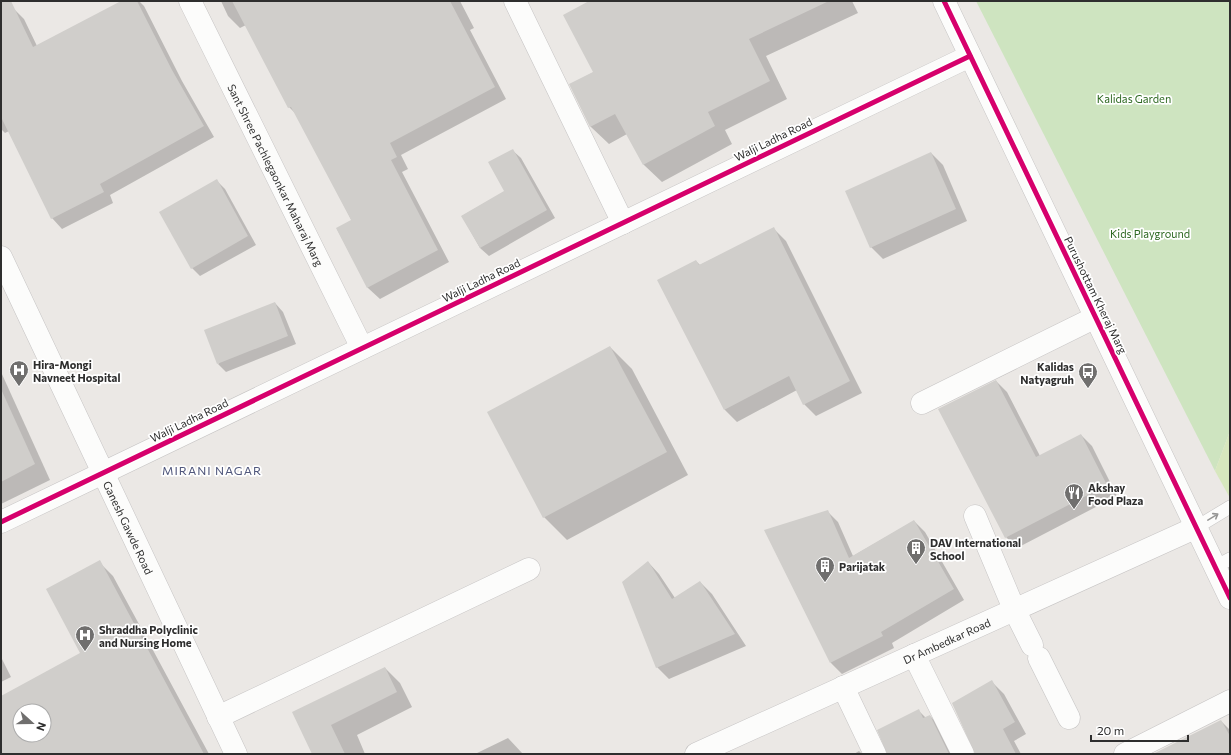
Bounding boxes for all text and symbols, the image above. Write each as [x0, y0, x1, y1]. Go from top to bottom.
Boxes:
street label: Sant Shree Pachlegaonkar Maharaj Marg [226, 82, 327, 268]
park label: Kalidas Garden [1097, 92, 1171, 105]
street label: Walji Ladha Road [732, 114, 814, 164]
park label: Kids Playground [1110, 227, 1190, 240]
street label: Purushottam Kheraj Marg [1062, 234, 1130, 356]
street label: Walji Ladha Road [440, 255, 522, 305]
place label: Hira-Mongi Navneet Hospital [33, 358, 120, 384]
hospital icon: Hira-Mongi Navneet Hospital [8, 359, 30, 387]
place label: Kalidas Natyagruh [1020, 360, 1074, 386]
bus stop icon: Kalidas Natyagruh [1077, 361, 1099, 389]
street label: Walji Ladha Road [148, 395, 230, 445]
district label: MIRANI NAGAR [162, 463, 262, 477]
street label: Ganesh Gawde Road [101, 479, 156, 576]
place label: Akshay Food Plaza [1088, 481, 1144, 507]
restaurant icon: Akshay Food Plaza [1063, 482, 1085, 510]
one-way arrow [1207, 512, 1219, 520]
place label: DAV International School [930, 536, 1021, 562]
building icon: DAV International School [905, 537, 927, 565]
building icon: Parijatak [814, 555, 836, 583]
place label: Parijatak [839, 560, 886, 573]
street label: Dr Ambedkar Road [901, 615, 992, 666]
place label: Shraddha Polyclinic and Nursing Home [99, 623, 198, 649]
hospital icon: Shraddha Polyclinic and Nursing Home [74, 624, 96, 652]
north arrow [12, 703, 52, 743]
scale bar [1091, 717, 1188, 743]
text: N [34, 721, 49, 733]
text: 20 m [1097, 723, 1124, 737]

